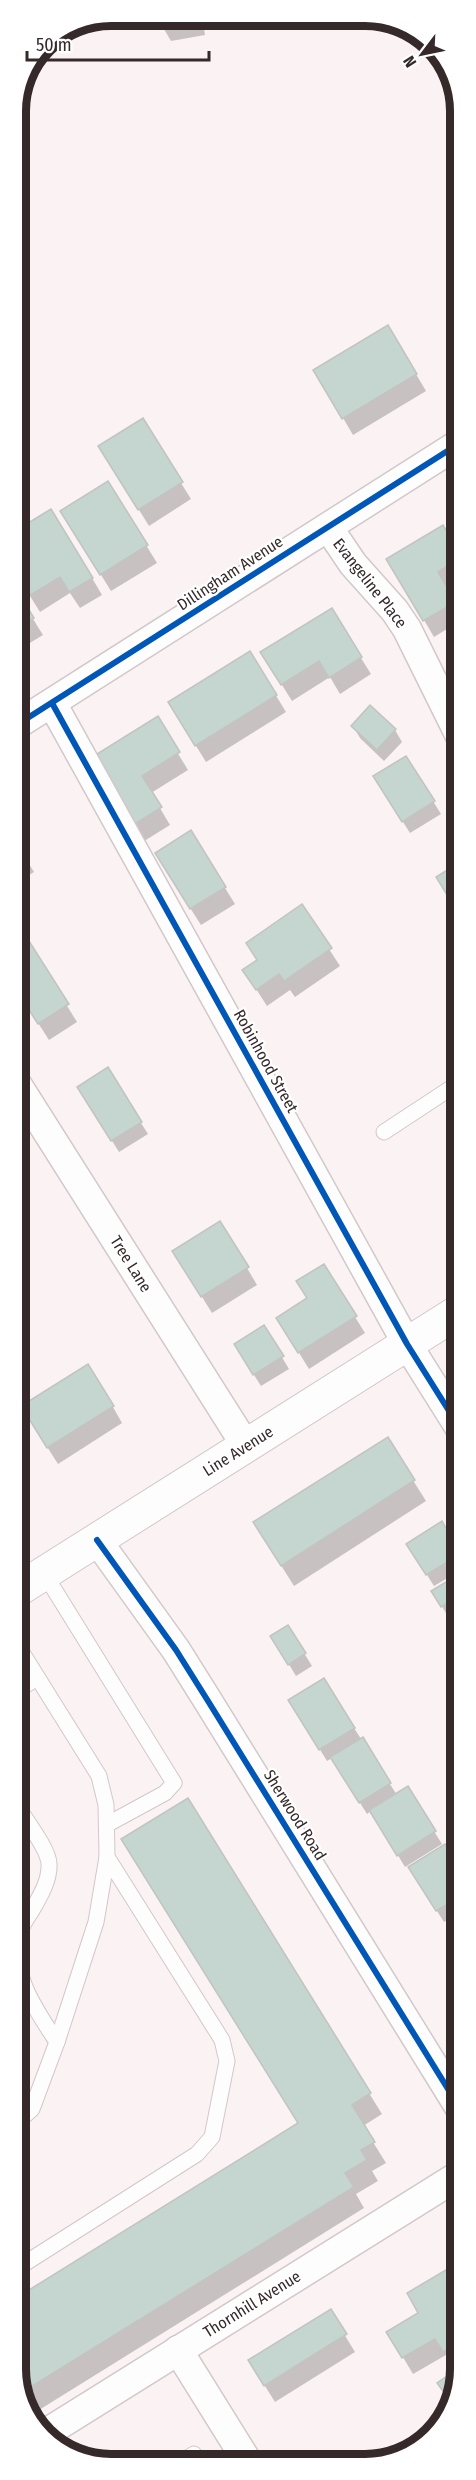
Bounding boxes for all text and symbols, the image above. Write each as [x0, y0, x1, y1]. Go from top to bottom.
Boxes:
scale bar [27, 24, 208, 62]
north arrow [392, 24, 452, 84]
text: 50 m [36, 34, 72, 56]
text: N [399, 53, 420, 71]
street label: Dillingham Avenue [174, 532, 286, 614]
street label: Evangeline Place [329, 534, 411, 632]
street label: Robinhood Street [230, 1006, 303, 1116]
street label: Tree Lane [106, 1232, 156, 1296]
street label: Line Avenue [199, 1422, 277, 1480]
street label: Sherwood Road [260, 1766, 330, 1864]
street label: Thornhill Avenue [200, 2266, 304, 2341]

